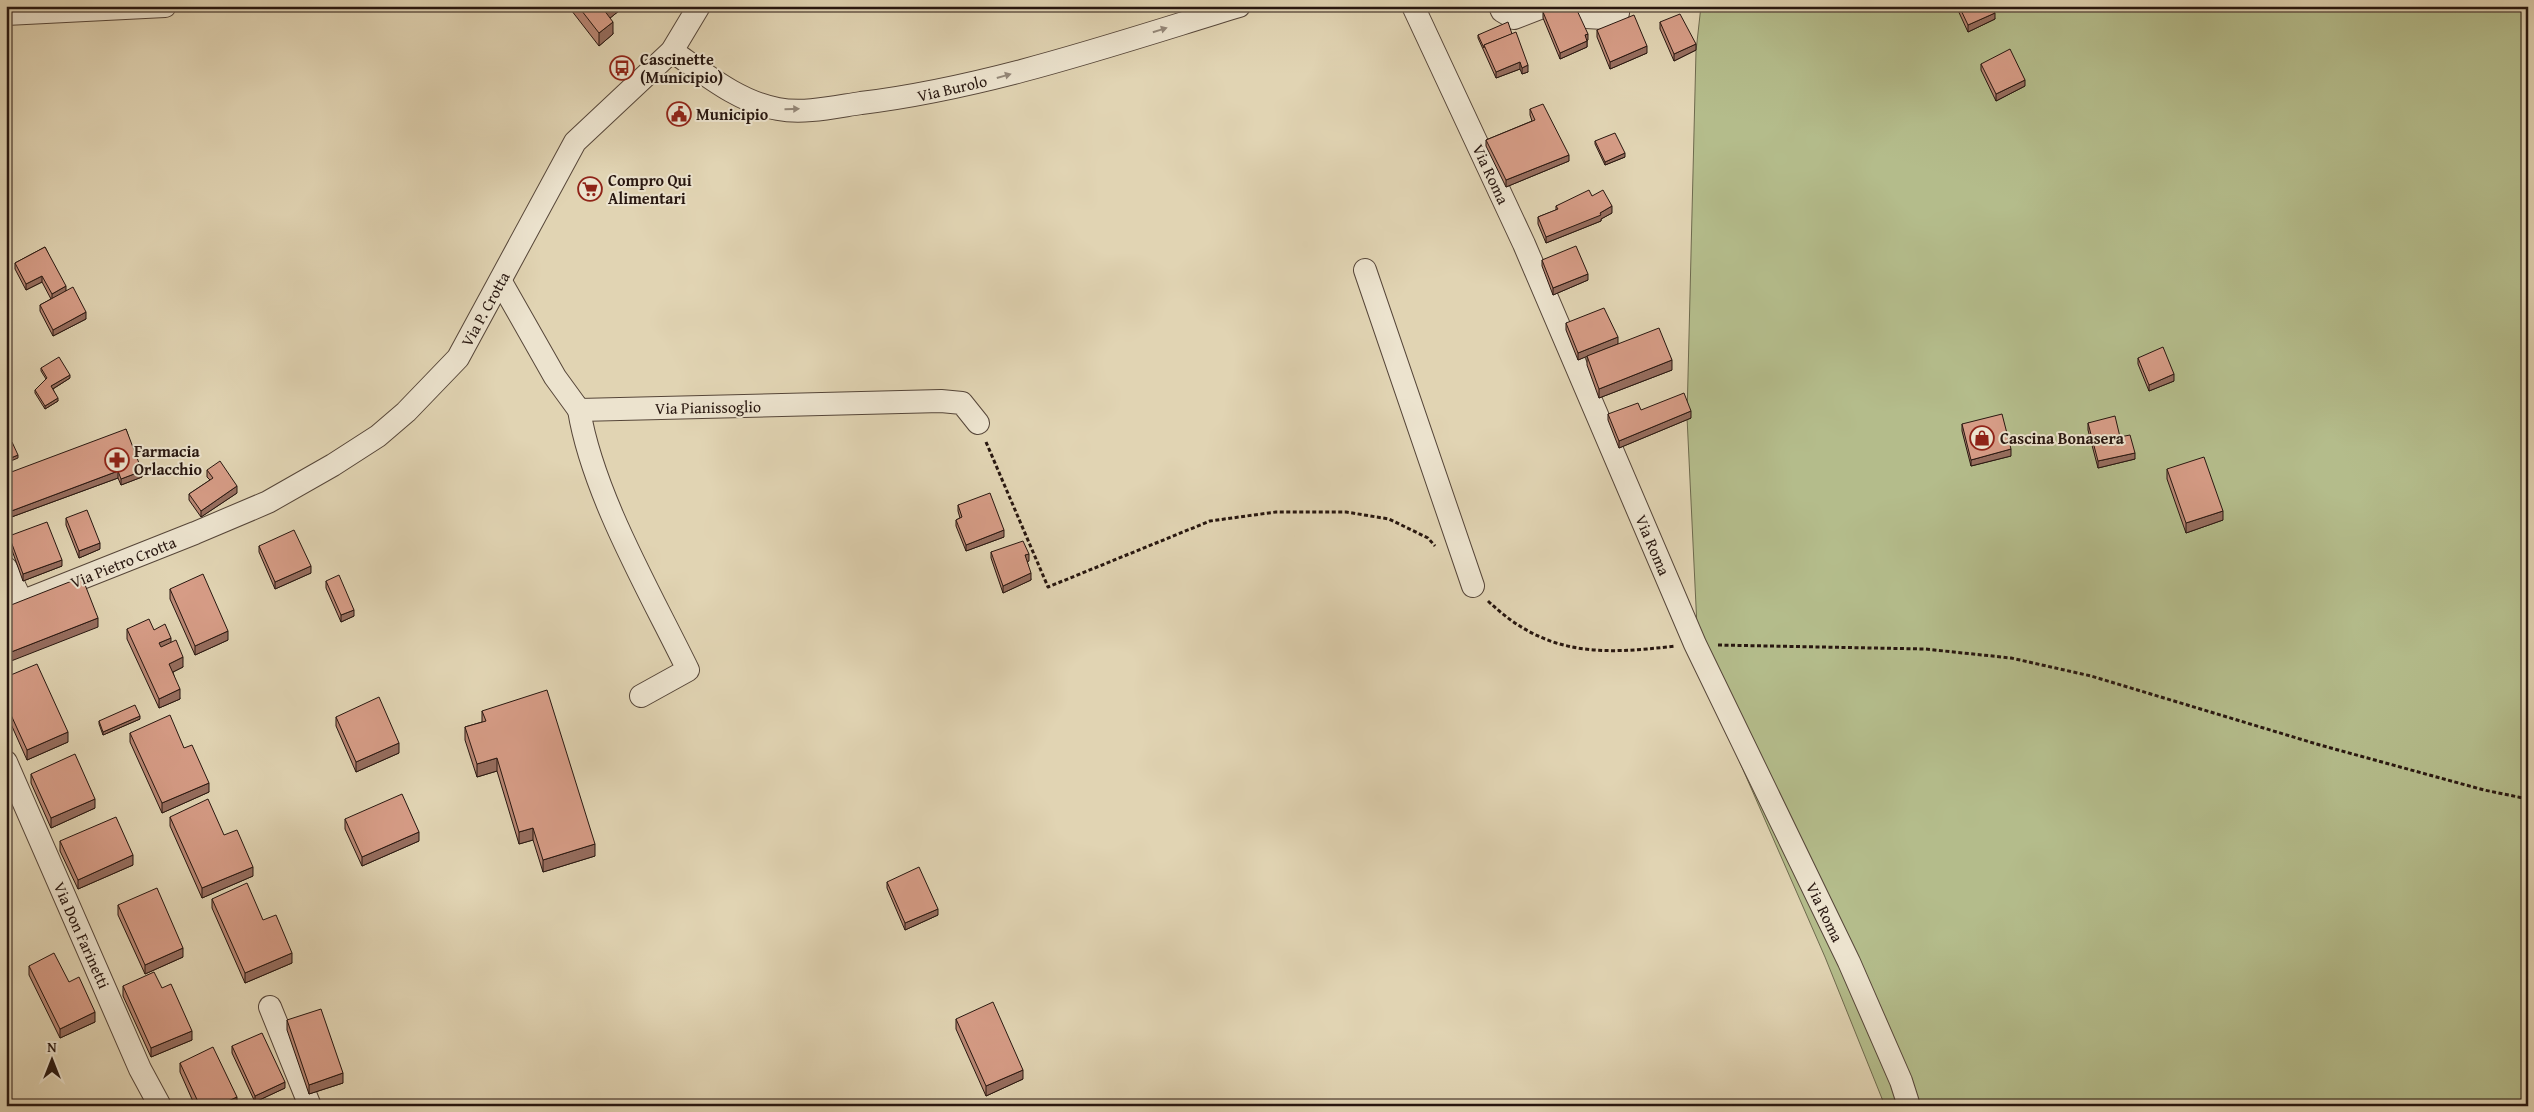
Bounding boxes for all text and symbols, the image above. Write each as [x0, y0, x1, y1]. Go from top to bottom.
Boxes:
one-way arrow [1153, 26, 1168, 34]
place label: Cascinette (Municipio) [640, 47, 723, 89]
bus stop icon: Cascinette (Municipio) [609, 55, 635, 81]
street label: Via Burolo [915, 68, 989, 108]
one-way arrow [997, 71, 1012, 79]
public building icon: Municipio [666, 101, 692, 127]
place label: Municipio [696, 102, 769, 126]
one-way arrow [785, 105, 801, 113]
street label: Via Roma [1467, 140, 1516, 208]
place label: Compro Qui Alimentari [608, 168, 692, 210]
supermarket icon: Compro Qui Alimentari [577, 176, 603, 202]
street label: Via P. Crotta [454, 267, 516, 351]
street label: Via Pianissoglio [655, 394, 761, 420]
shop icon: Cascina Bonasera [1969, 425, 1995, 451]
place label: Cascina Bonasera [2000, 426, 2125, 450]
place label: Farmacia Orlacchio [134, 439, 203, 481]
pharmacy icon: Farmacia Orlacchio [104, 447, 130, 473]
street label: Via Roma [1629, 511, 1677, 580]
street label: Via Pietro Crotta [66, 530, 180, 594]
street label: Via Don Farinetti [48, 878, 116, 993]
street label: Via Roma [1800, 878, 1850, 946]
north arrow [28, 1034, 78, 1084]
text: N [47, 1037, 57, 1057]

